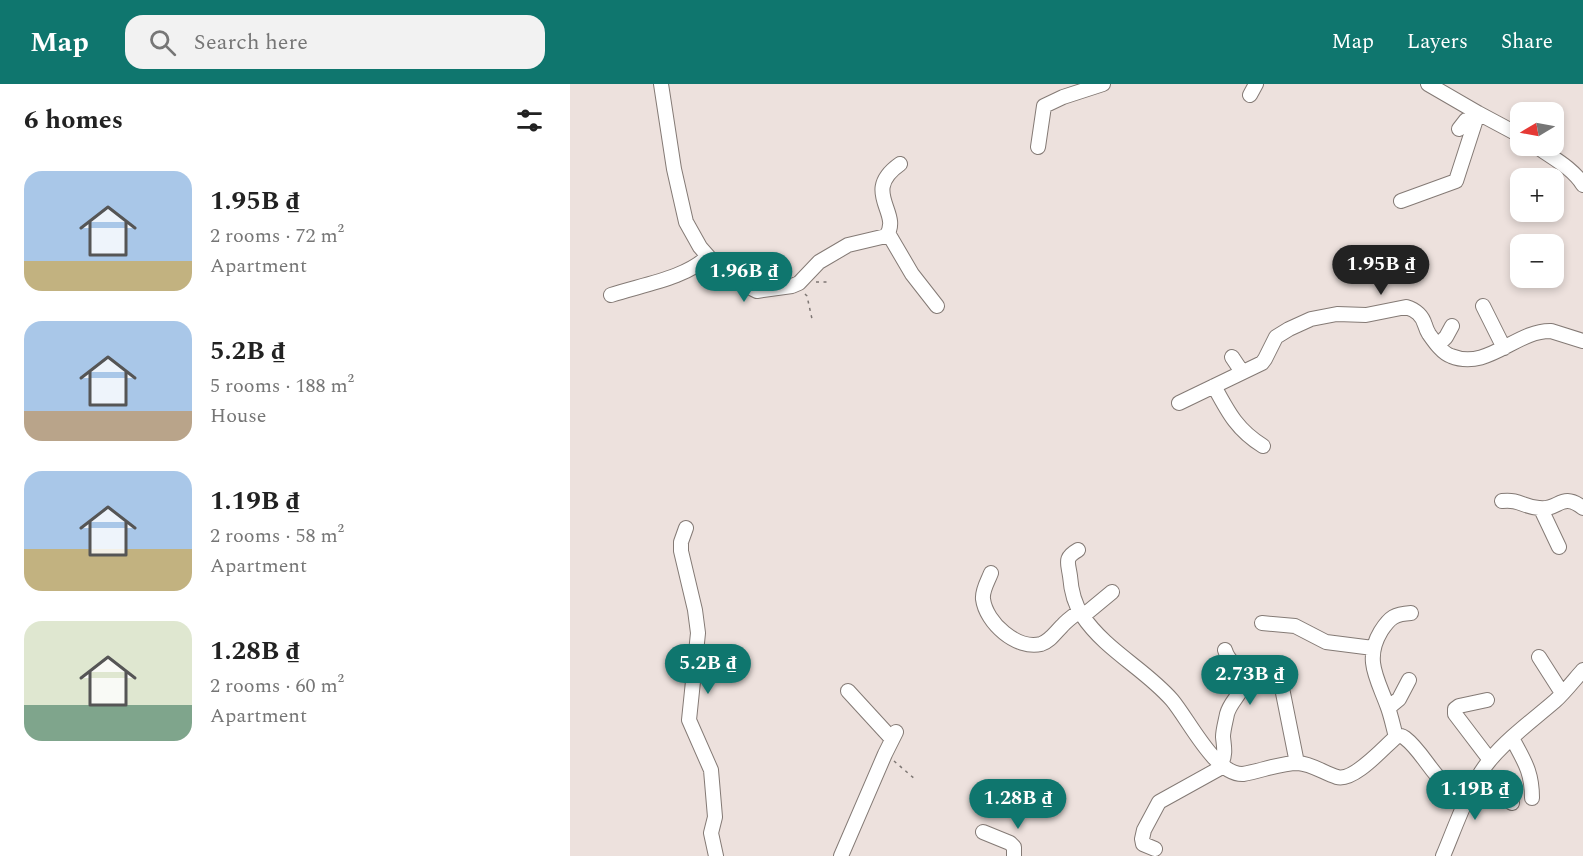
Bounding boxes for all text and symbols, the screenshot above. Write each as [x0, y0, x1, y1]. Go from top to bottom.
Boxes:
search box [125, 15, 545, 69]
text: Map [30, 21, 89, 64]
icon: search [146, 26, 179, 59]
text: Search here [194, 26, 308, 59]
text: Map [1332, 26, 1374, 58]
text: Layers [1407, 26, 1468, 58]
text: Share [1501, 26, 1553, 58]
text: 6 homes [24, 100, 123, 140]
north arrow [1510, 102, 1564, 156]
map controls [1510, 102, 1564, 288]
icon: filters [513, 104, 546, 137]
button: + [1510, 168, 1564, 222]
text: 1.95B ₫ [210, 181, 300, 221]
icon: home [72, 195, 144, 267]
text: 2 rooms · 72 m² [210, 221, 344, 251]
button: − [1510, 234, 1564, 288]
pin: 1.95B ₫ [1326, 245, 1436, 296]
text: 1.95B ₫ [1346, 249, 1416, 279]
text: Apartment [210, 251, 307, 281]
pin: 1.96B ₫ [689, 252, 799, 303]
text: 1.96B ₫ [709, 256, 779, 286]
text: 5.2B ₫ [210, 331, 286, 371]
icon: home [72, 345, 144, 417]
text: 5 rooms · 188 m² [210, 371, 354, 401]
text: House [210, 401, 267, 431]
text: 1.19B ₫ [210, 481, 300, 521]
icon: home [72, 495, 144, 567]
text: 2 rooms · 58 m² [210, 521, 344, 551]
text: Apartment [210, 551, 307, 581]
text: 1.28B ₫ [210, 631, 300, 671]
pin: 5.2B ₫ [659, 644, 757, 695]
icon: home [72, 645, 144, 717]
text: 5.2B ₫ [679, 648, 737, 678]
pin: 2.73B ₫ [1195, 655, 1305, 706]
text: 2.73B ₫ [1215, 659, 1285, 689]
text: 2 rooms · 60 m² [210, 671, 344, 701]
text: Apartment [210, 701, 307, 731]
pin: 1.19B ₫ [1420, 770, 1530, 821]
text: 1.19B ₫ [1440, 774, 1510, 804]
pin: 1.28B ₫ [963, 779, 1073, 830]
text: 1.28B ₫ [983, 783, 1053, 813]

